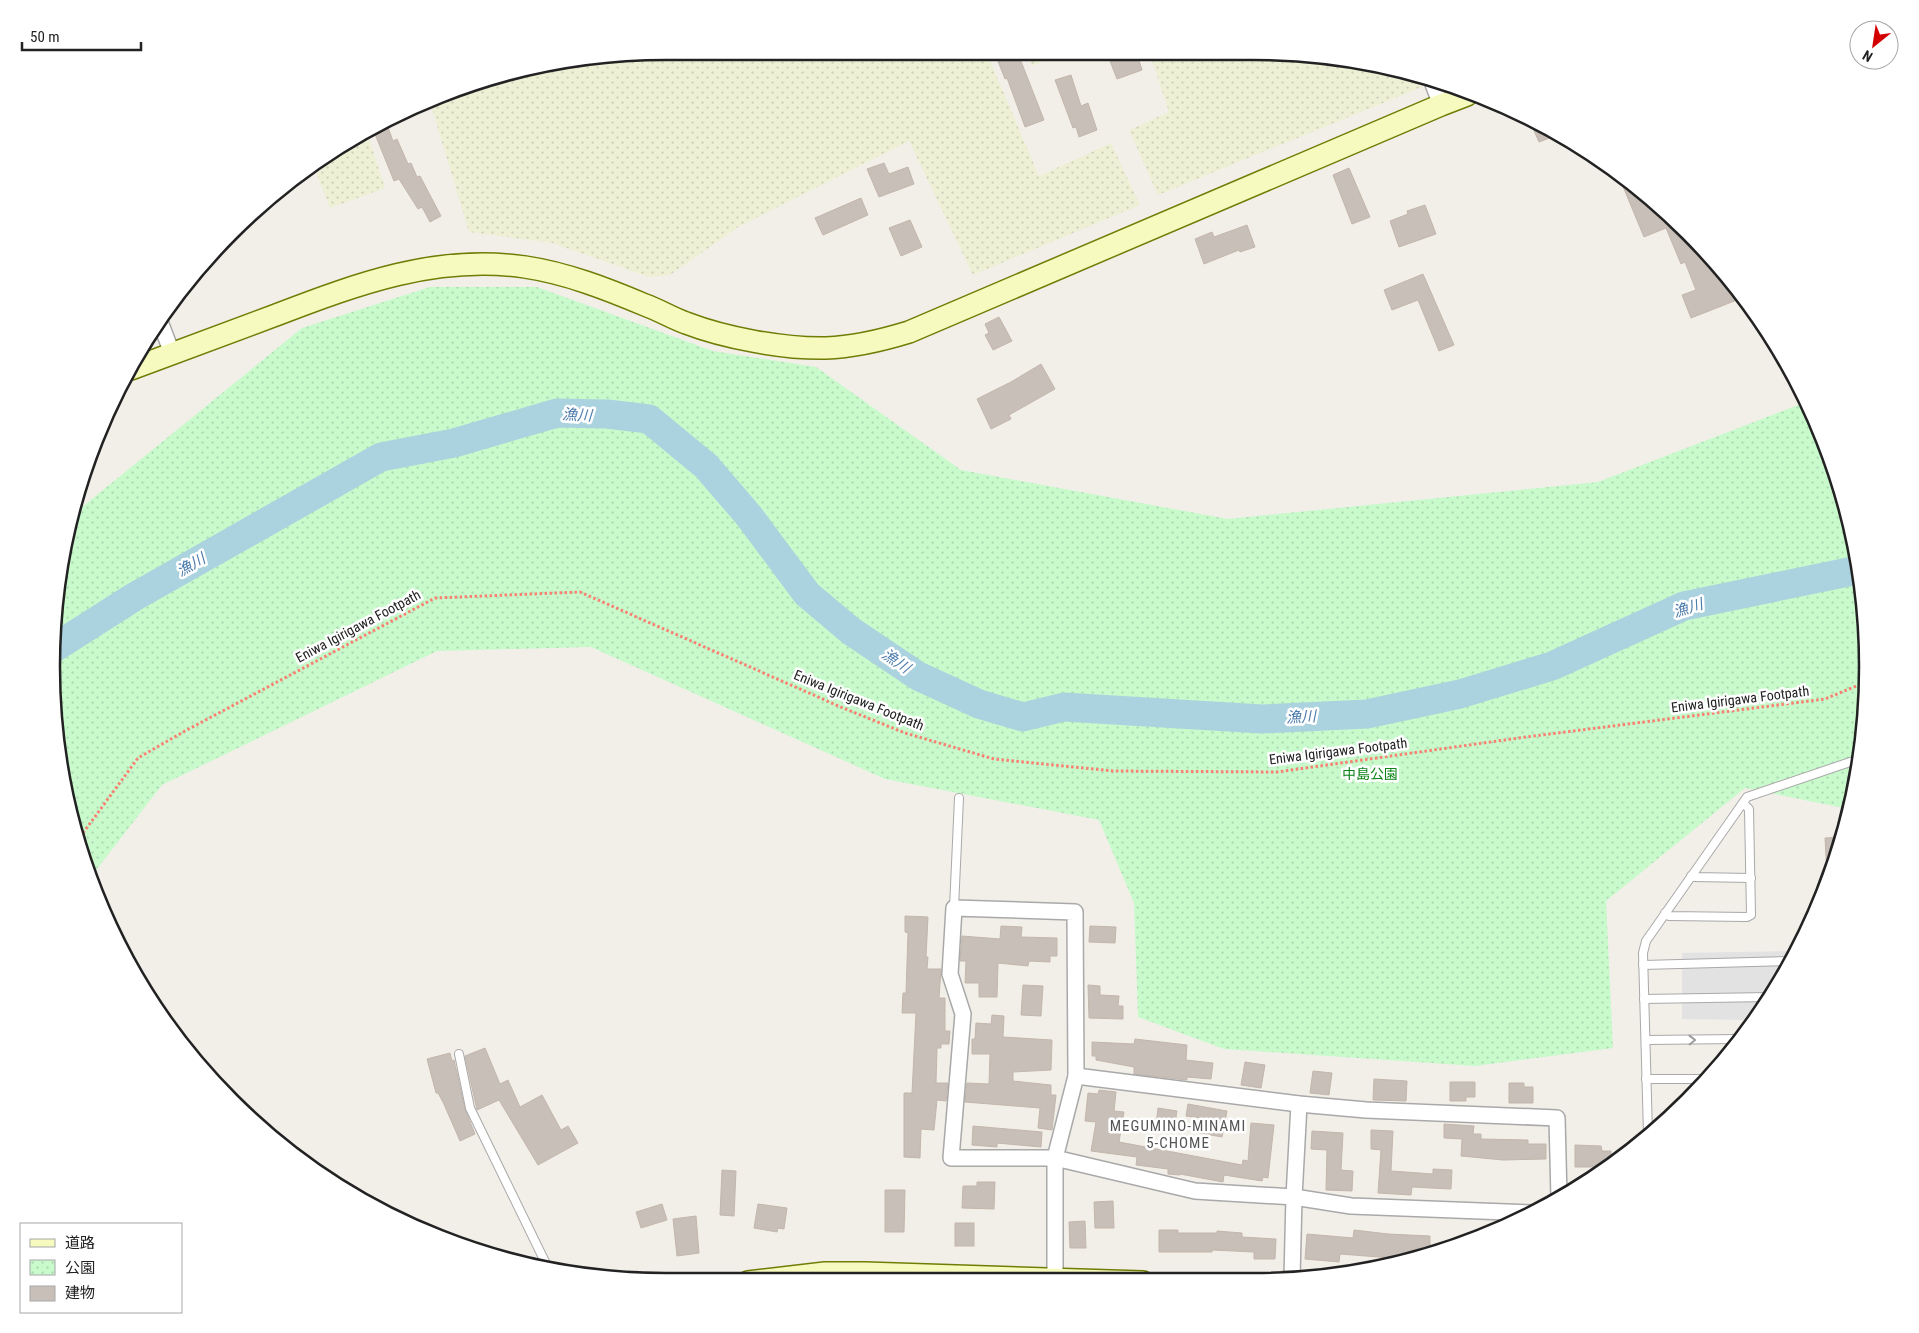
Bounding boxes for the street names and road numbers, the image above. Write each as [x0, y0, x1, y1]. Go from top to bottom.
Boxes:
street label: Eniwa Igirigawa Footpath [293, 586, 423, 666]
street label: Eniwa Igirigawa Footpath [792, 667, 926, 733]
street label: Eniwa Igirigawa Footpath [1670, 683, 1810, 715]
street label: Eniwa Igirigawa Footpath [1268, 735, 1408, 767]

